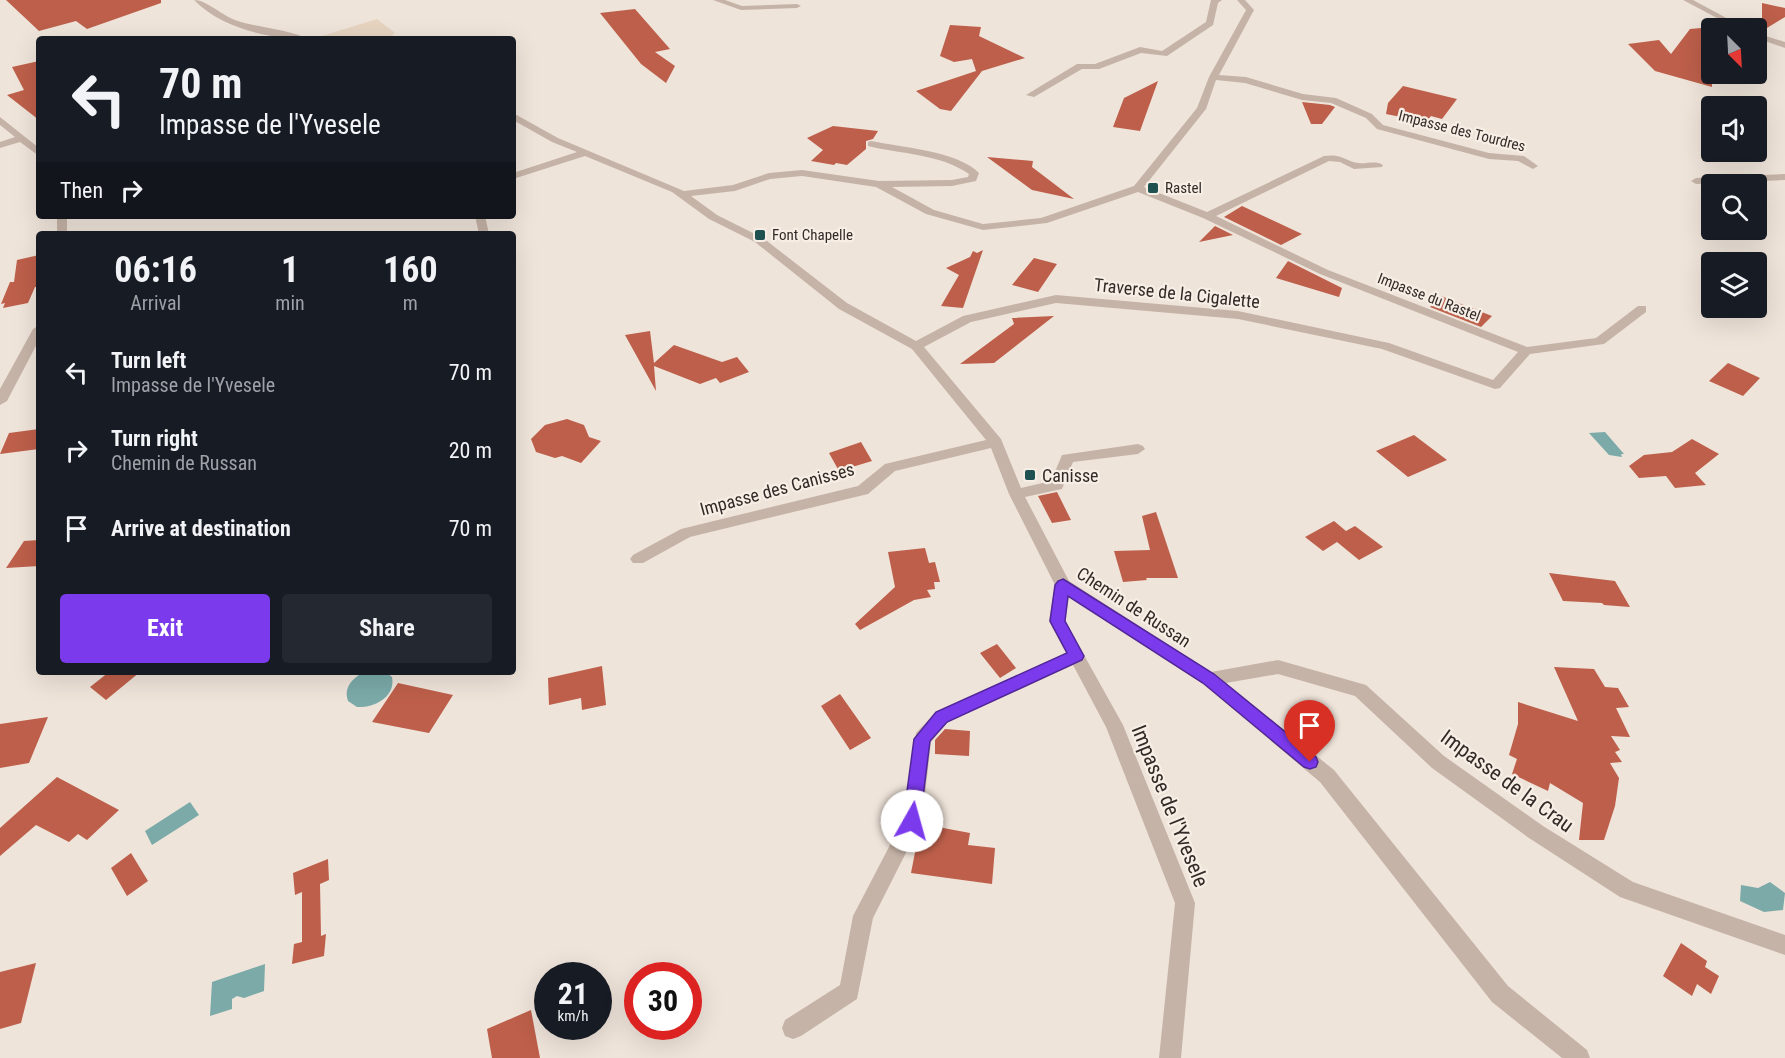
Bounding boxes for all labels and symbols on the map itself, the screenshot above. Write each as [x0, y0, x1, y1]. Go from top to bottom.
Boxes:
north arrow [1701, 18, 1767, 84]
street label: Impasse des Tourdres [1397, 107, 1528, 156]
place label: Rastel [1165, 179, 1202, 197]
marker: Rastel [1146, 181, 1160, 195]
place label: Font Chapelle [772, 226, 853, 244]
marker: Font Chapelle [753, 228, 767, 242]
street label: Impasse du Rastel [1375, 269, 1483, 325]
street label: Traverse de la Cigalette [1093, 274, 1261, 312]
street label: Impasse des Canisses [697, 458, 857, 520]
place label: Canisse [1042, 465, 1099, 486]
marker: Canisse [1023, 468, 1037, 482]
street label: Chemin de Russan [1073, 562, 1195, 652]
pin [1284, 700, 1335, 762]
street label: Impasse de l'Yvesele [1127, 722, 1213, 891]
street label: Impasse de la Crau [1436, 725, 1578, 837]
position arrow [880, 789, 944, 853]
speed limit sign: 30 [624, 962, 702, 1040]

